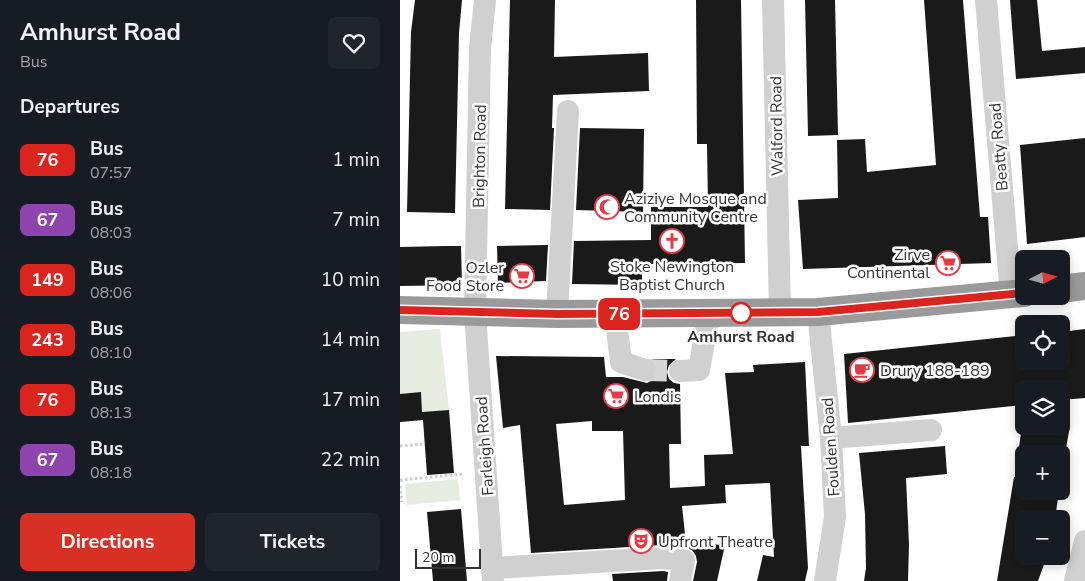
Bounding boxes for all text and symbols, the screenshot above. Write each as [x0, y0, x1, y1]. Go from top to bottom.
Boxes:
text: Amhurst Road [20, 16, 181, 48]
button: heart [328, 17, 380, 69]
text: Bus [20, 51, 48, 73]
street label: Walford Road [765, 76, 789, 176]
text: Departures [20, 94, 120, 120]
street label: Beatty Road [984, 102, 1014, 192]
street label: Brighton Road [468, 104, 492, 208]
text: Bus [90, 136, 123, 162]
text: 1 min [332, 147, 380, 173]
text: 76 [37, 148, 58, 172]
text: 07:57 [90, 162, 132, 184]
place label: Aziziye Mosque and Community Centre [624, 188, 767, 228]
mosque icon: Aziziye Mosque and Community Centre [594, 194, 620, 220]
text: Bus [90, 196, 123, 222]
text: 7 min [332, 207, 380, 233]
text: 67 [37, 208, 58, 232]
text: 08:03 [90, 222, 132, 244]
church icon: Stoke Newington Baptist Church [659, 228, 685, 254]
place label: Zirve Continental [847, 244, 930, 284]
supermarket icon: Zirve Continental [935, 250, 961, 276]
north arrow [1015, 250, 1070, 305]
map controls [1015, 250, 1070, 565]
text: Bus [90, 256, 123, 282]
place label: Stoke Newington Baptist Church [610, 256, 734, 296]
place label: Ozler Food Store [426, 257, 504, 297]
supermarket icon: Ozler Food Store [509, 263, 535, 289]
text: 10 min [321, 267, 380, 293]
text: 149 [31, 268, 64, 292]
text: 08:06 [90, 282, 132, 304]
line badge: 76 [596, 298, 642, 330]
text: 76 [608, 302, 630, 326]
marker: Amhurst Road [730, 302, 752, 324]
button: locate [1015, 315, 1070, 370]
text: Bus [90, 316, 123, 342]
place label: Amhurst Road [687, 326, 795, 348]
text: 14 min [321, 327, 380, 353]
text: 243 [31, 328, 64, 352]
text: 08:10 [90, 342, 132, 364]
cafe icon: Drury 188-189 [849, 357, 875, 383]
place label: Drury 188-189 [880, 360, 990, 382]
text: Bus [90, 376, 123, 402]
button: layers [1015, 380, 1070, 435]
supermarket icon: Londis [603, 383, 629, 409]
place label: Londis [634, 386, 681, 408]
text: 17 min [321, 387, 380, 413]
text: 76 [37, 388, 58, 412]
street label: Farleigh Road [471, 396, 499, 496]
street label: Foulden Road [817, 397, 845, 497]
text: 08:13 [90, 402, 132, 424]
text: Bus [90, 436, 123, 462]
button: + [1015, 445, 1070, 500]
text: 22 min [321, 447, 380, 473]
text: 67 [37, 448, 58, 472]
text: 08:18 [90, 462, 132, 484]
button: − [1015, 510, 1070, 565]
button: Directions [20, 513, 195, 571]
button: Tickets [205, 513, 380, 571]
theatre icon: Upfront Theatre [628, 528, 654, 554]
place label: Upfront Theatre [658, 531, 773, 553]
scale bar [415, 546, 481, 569]
text: 20 m [422, 548, 454, 567]

